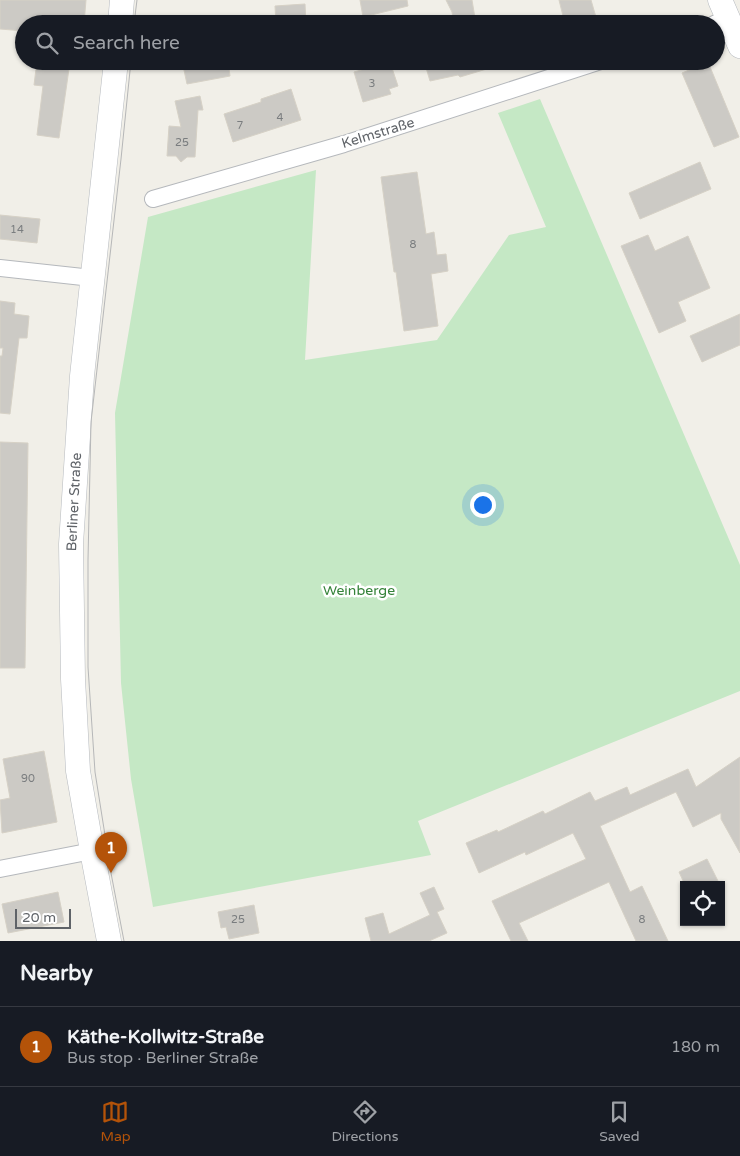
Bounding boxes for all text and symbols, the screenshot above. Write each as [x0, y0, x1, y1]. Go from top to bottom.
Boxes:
search box [15, 15, 725, 70]
icon: search [33, 29, 61, 57]
text: Search here [73, 32, 180, 54]
house number: 3 [369, 77, 376, 90]
house number: 4 [277, 111, 284, 124]
street label: Kelmstraße [339, 114, 417, 152]
house number: 7 [237, 119, 244, 132]
house number: 25 [175, 136, 189, 149]
house number: 14 [10, 223, 24, 236]
house number: 8 [410, 238, 417, 251]
street label: Berliner Straße [63, 452, 85, 552]
your location [470, 492, 496, 518]
park label: Weinberge [323, 582, 395, 599]
house number: 90 [21, 772, 35, 785]
pin: 1 [95, 832, 127, 873]
map controls [680, 881, 725, 926]
button: locate [680, 881, 725, 926]
scale bar [15, 906, 71, 929]
text: 20 m [22, 909, 56, 926]
house number: 25 [231, 913, 245, 926]
house number: 8 [639, 913, 646, 926]
text: Nearby [20, 961, 93, 986]
text: Käthe-Kollwitz-Straße [67, 1026, 264, 1048]
text: 1 [31, 1037, 41, 1057]
text: 180 m [671, 1037, 720, 1057]
text: Bus stop · Berliner Straße [67, 1048, 258, 1068]
tab: Map [100, 1098, 131, 1145]
tab: Directions [331, 1098, 398, 1145]
tab: Saved [599, 1098, 640, 1145]

